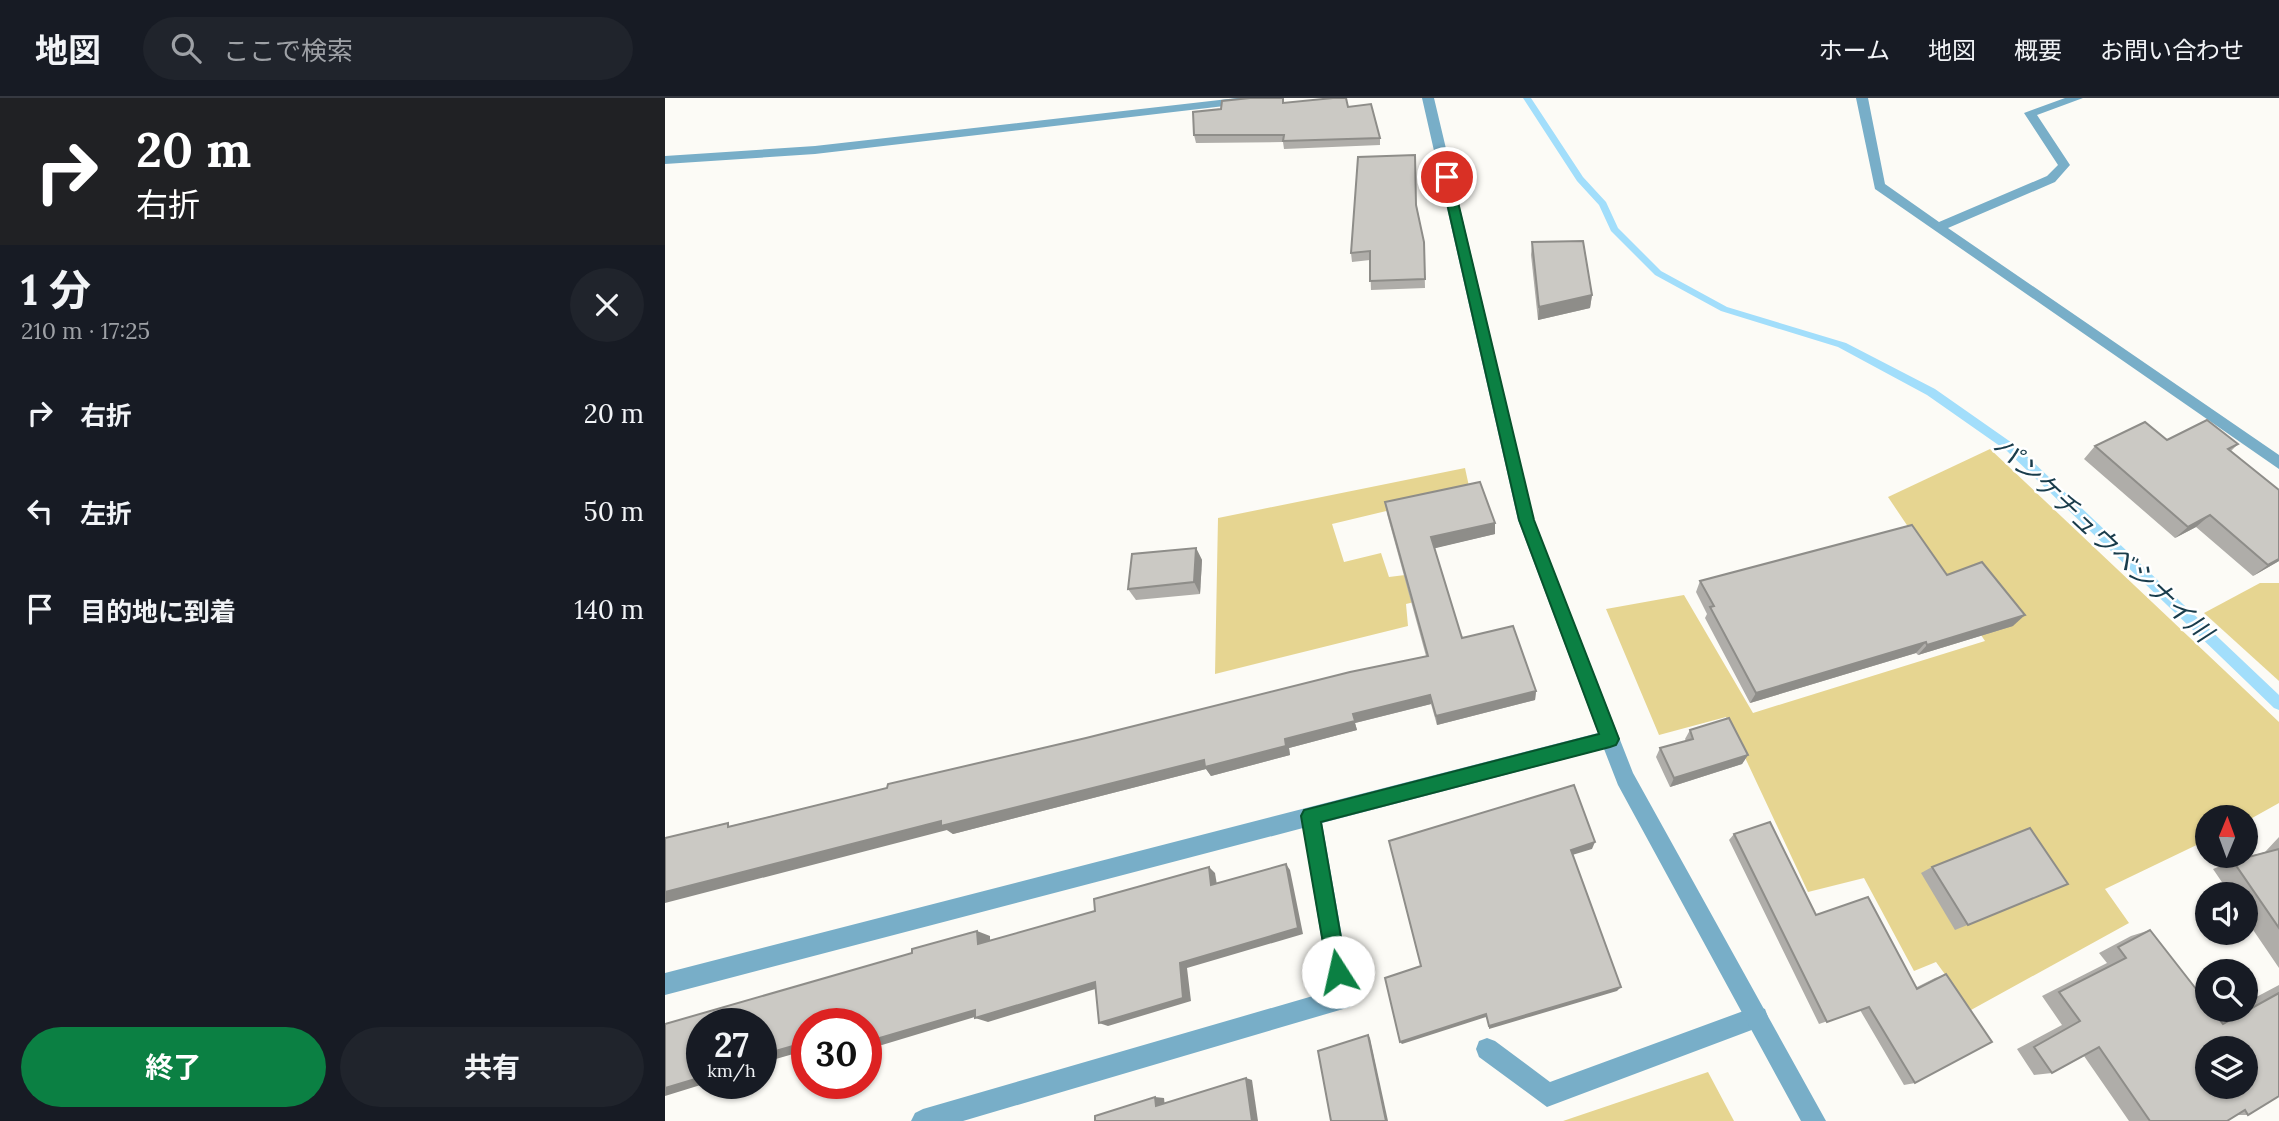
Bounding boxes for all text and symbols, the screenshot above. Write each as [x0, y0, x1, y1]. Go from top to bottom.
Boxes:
search box [143, 17, 633, 80]
text: 地図 [35, 29, 101, 71]
icon: search [167, 29, 205, 67]
text: ここで検索 [223, 34, 353, 67]
text: ホーム [1819, 35, 1890, 66]
text: 地図 [1928, 35, 1976, 66]
text: 概要 [2014, 35, 2062, 66]
text: お問い合わせ [2100, 35, 2244, 66]
text: 20 m [136, 118, 251, 180]
icon: right [21, 126, 112, 217]
pin [1417, 147, 1477, 207]
icon: arrive [1428, 158, 1466, 196]
text: 右折 [136, 184, 200, 225]
text: 1 分 [21, 263, 91, 317]
button: close [570, 268, 644, 342]
text: 210 m · 17:25 [21, 316, 150, 345]
icon: right [21, 394, 59, 432]
text: 20 m [584, 397, 644, 430]
text: 右折 [80, 399, 132, 432]
water label: パンケチュウベシナイ川 [1987, 429, 2222, 651]
icon: left [21, 492, 59, 530]
text: 50 m [584, 495, 644, 528]
text: 左折 [80, 497, 132, 530]
icon: arrive [21, 590, 59, 628]
text: 140 m [574, 593, 644, 626]
text: 目的地に到着 [80, 595, 236, 628]
north arrow [2195, 805, 2257, 868]
map controls [2195, 805, 2258, 1099]
button: sound [2195, 882, 2258, 945]
position arrow [1301, 935, 1375, 1009]
button: search [2195, 959, 2258, 1022]
speed limit sign: 30 [791, 1008, 882, 1099]
text: 27 [714, 1022, 749, 1067]
button: 終了 [21, 1027, 326, 1107]
button: 共有 [340, 1027, 644, 1107]
button: layers [2195, 1036, 2258, 1099]
text: km/h [707, 1059, 756, 1082]

